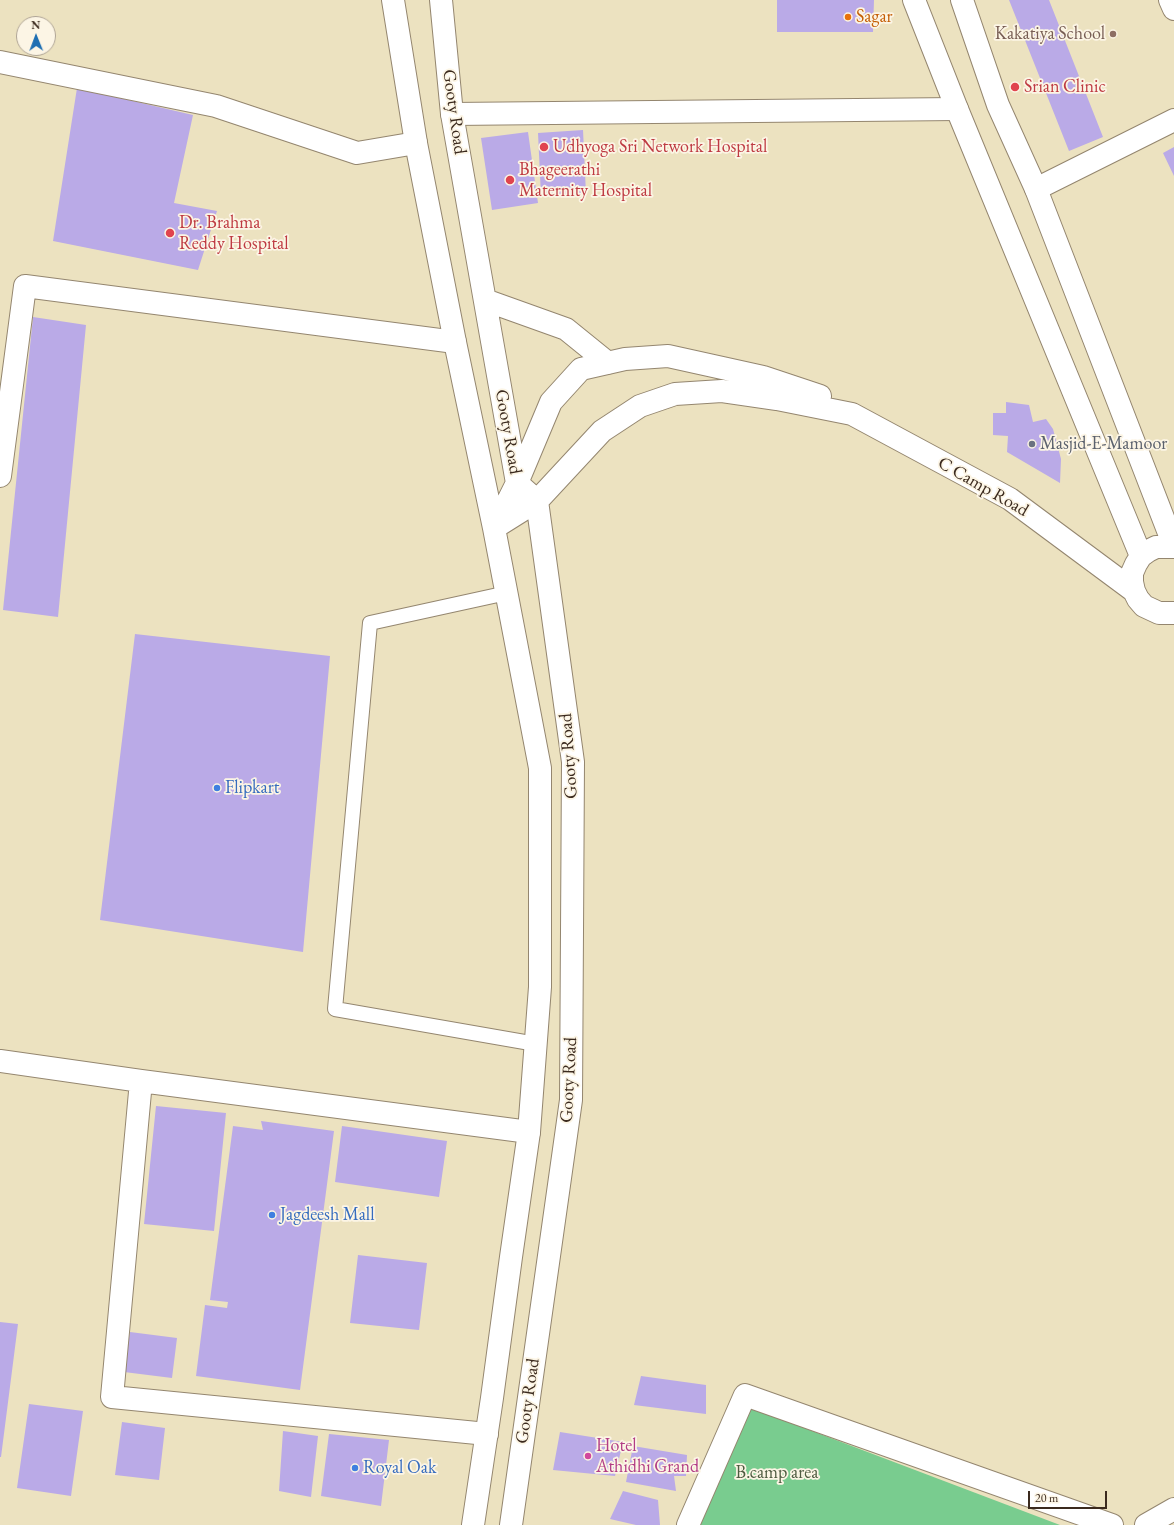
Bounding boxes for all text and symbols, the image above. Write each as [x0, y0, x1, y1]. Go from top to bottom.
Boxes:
place label: Sagar [856, 6, 893, 28]
marker: Sagar [843, 12, 853, 22]
north arrow [16, 16, 56, 56]
text: N [31, 18, 40, 32]
place label: Kakatiya School [995, 23, 1105, 45]
marker: Kakatiya School [1108, 29, 1118, 39]
street label: Gooty Road [437, 68, 471, 156]
place label: Srian Clinic [1024, 76, 1106, 98]
marker: Srian Clinic [1009, 81, 1021, 93]
place label: Udhyoga Sri Network Hospital [553, 136, 767, 158]
marker: Udhyoga Sri Network Hospital [538, 141, 550, 153]
place label: Bhageerathi Maternity Hospital [519, 159, 652, 202]
marker: Bhageerathi Maternity Hospital [504, 174, 516, 186]
place label: Dr. Brahma Reddy Hospital [179, 212, 289, 254]
marker: Dr. Brahma Reddy Hospital [164, 227, 176, 239]
street label: Gooty Road [490, 388, 526, 476]
place label: Masjid-E-Mamoor [1040, 433, 1167, 455]
marker: Masjid-E-Mamoor [1027, 439, 1037, 449]
street label: C Camp Road [934, 452, 1032, 522]
street label: Gooty Road [555, 712, 583, 800]
place label: Flipkart [225, 777, 279, 799]
marker: Flipkart [212, 783, 222, 793]
street label: Gooty Road [556, 1037, 582, 1123]
place label: Jagdeesh Mall [280, 1204, 374, 1226]
marker: Jagdeesh Mall [267, 1210, 277, 1220]
street label: Gooty Road [511, 1357, 545, 1445]
place label: Hotel Athidhi Grand [596, 1435, 699, 1478]
marker: Hotel Athidhi Grand [583, 1451, 593, 1461]
place label: Royal Oak [363, 1457, 436, 1479]
park label: B.camp area [736, 1462, 818, 1484]
marker: Royal Oak [350, 1463, 360, 1473]
scale bar [1030, 1483, 1109, 1509]
text: 20 m [1035, 1490, 1058, 1506]

